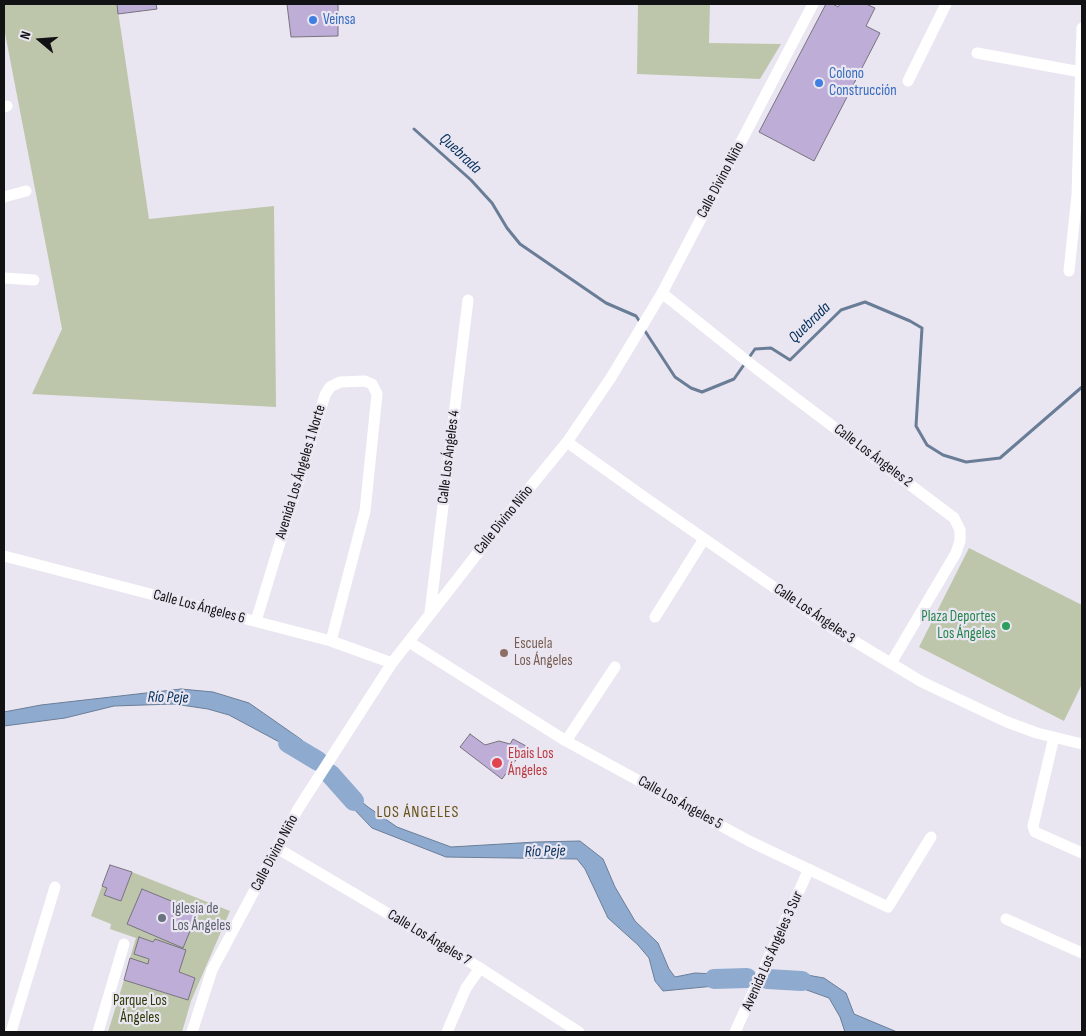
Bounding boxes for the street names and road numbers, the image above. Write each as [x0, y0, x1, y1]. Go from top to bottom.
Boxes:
street label: Calle Divino Niño [693, 139, 749, 221]
street label: Avenida Los Ángeles 1 Norte [272, 403, 330, 541]
street label: Calle Los Ángeles 4 [434, 409, 464, 505]
street label: Calle Los Ángeles 2 [830, 421, 916, 491]
street label: Calle Divino Niño [471, 482, 537, 558]
street label: Calle Los Ángeles 3 [770, 580, 858, 648]
street label: Calle Los Ángeles 6 [151, 586, 247, 628]
street label: Calle Los Ángeles 5 [635, 772, 725, 834]
street label: Calle Divino Niño [247, 812, 303, 894]
street label: Avenida Los Ángeles 3 Sur [739, 889, 807, 1013]
street label: Calle Los Ángeles 7 [384, 906, 474, 970]

